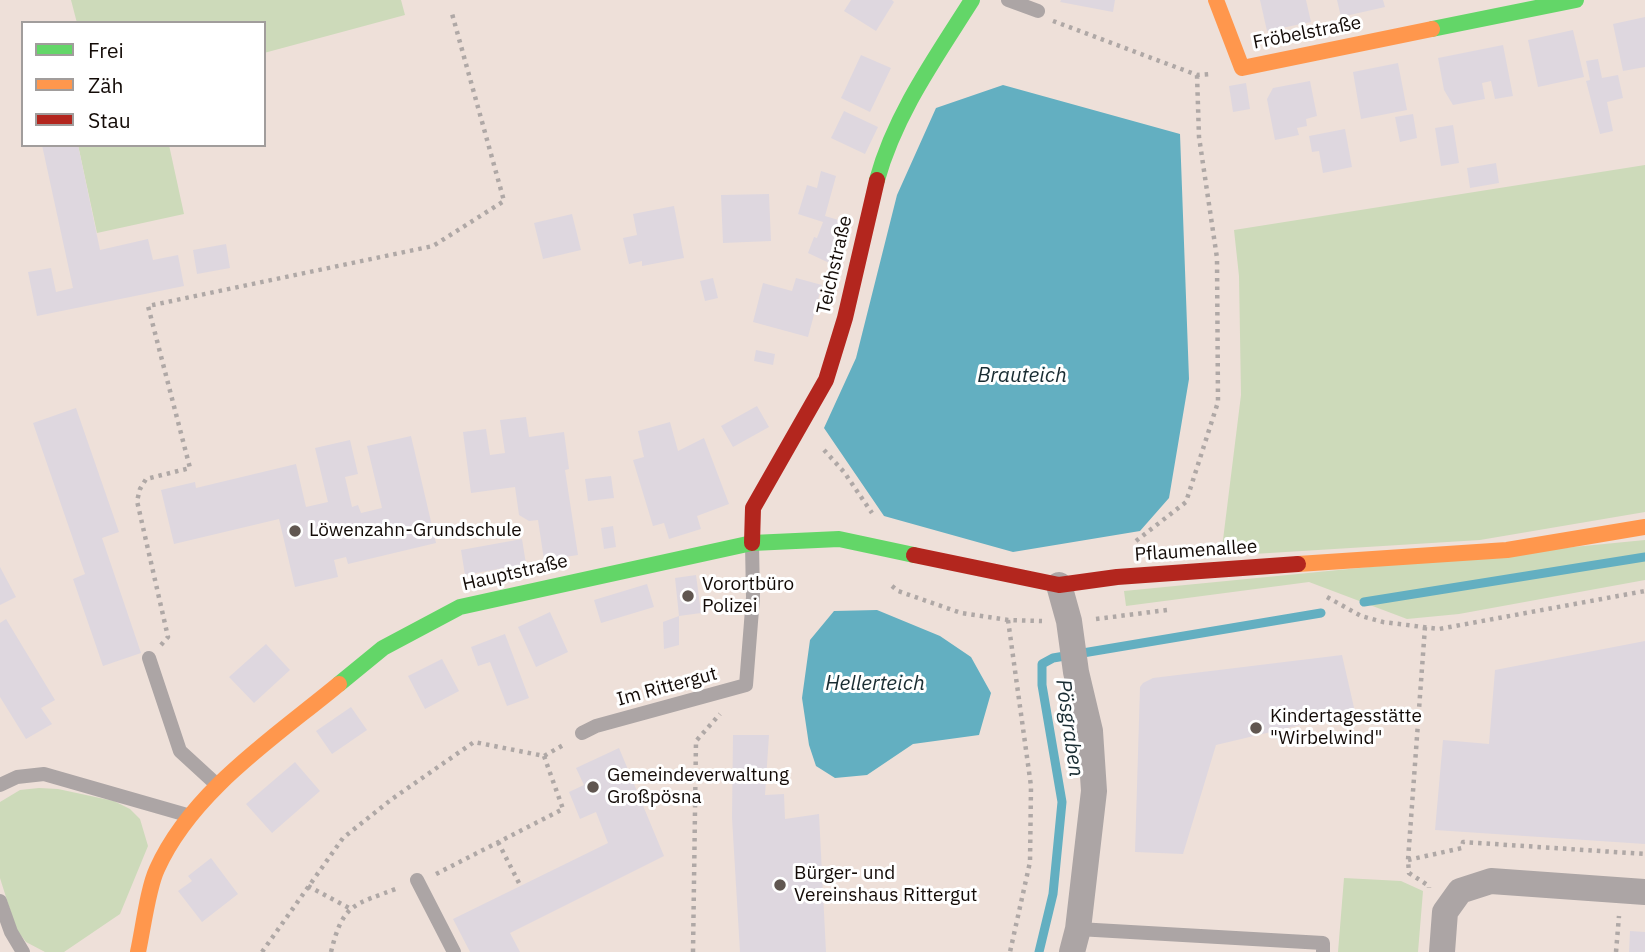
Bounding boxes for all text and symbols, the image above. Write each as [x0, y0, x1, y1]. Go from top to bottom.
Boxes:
street label: Fröbelstraße [1251, 11, 1363, 55]
legend [21, 21, 266, 147]
text: Frei [88, 36, 124, 64]
text: Zäh [88, 71, 123, 99]
text: Stau [88, 106, 131, 134]
street label: Teichstraße [813, 213, 857, 317]
water label: Brauteich [977, 363, 1067, 389]
place label: Löwenzahn-Grundschule [309, 520, 522, 542]
marker: Löwenzahn-Grundschule [287, 523, 303, 539]
street label: Pflaumenallee [1134, 535, 1258, 567]
street label: Hauptstraße [460, 550, 570, 596]
place label: Vorortbüro Polizei [702, 574, 794, 618]
marker: Vorortbüro Polizei [680, 588, 696, 604]
street label: Im Rittergut [614, 663, 720, 711]
water label: Hellerteich [825, 671, 925, 697]
water label: Pösgraben [1050, 678, 1088, 778]
place label: Kindertagesstätte "Wirbelwind" [1270, 706, 1422, 750]
marker: Kindertagesstätte "Wirbelwind" [1248, 720, 1264, 736]
place label: Gemeindeverwaltung Großpösna [607, 765, 789, 809]
marker: Gemeindeverwaltung Großpösna [585, 779, 601, 795]
place label: Bürger- und Vereinshaus Rittergut [794, 863, 977, 907]
marker: Bürger- und Vereinshaus Rittergut [772, 877, 788, 893]

